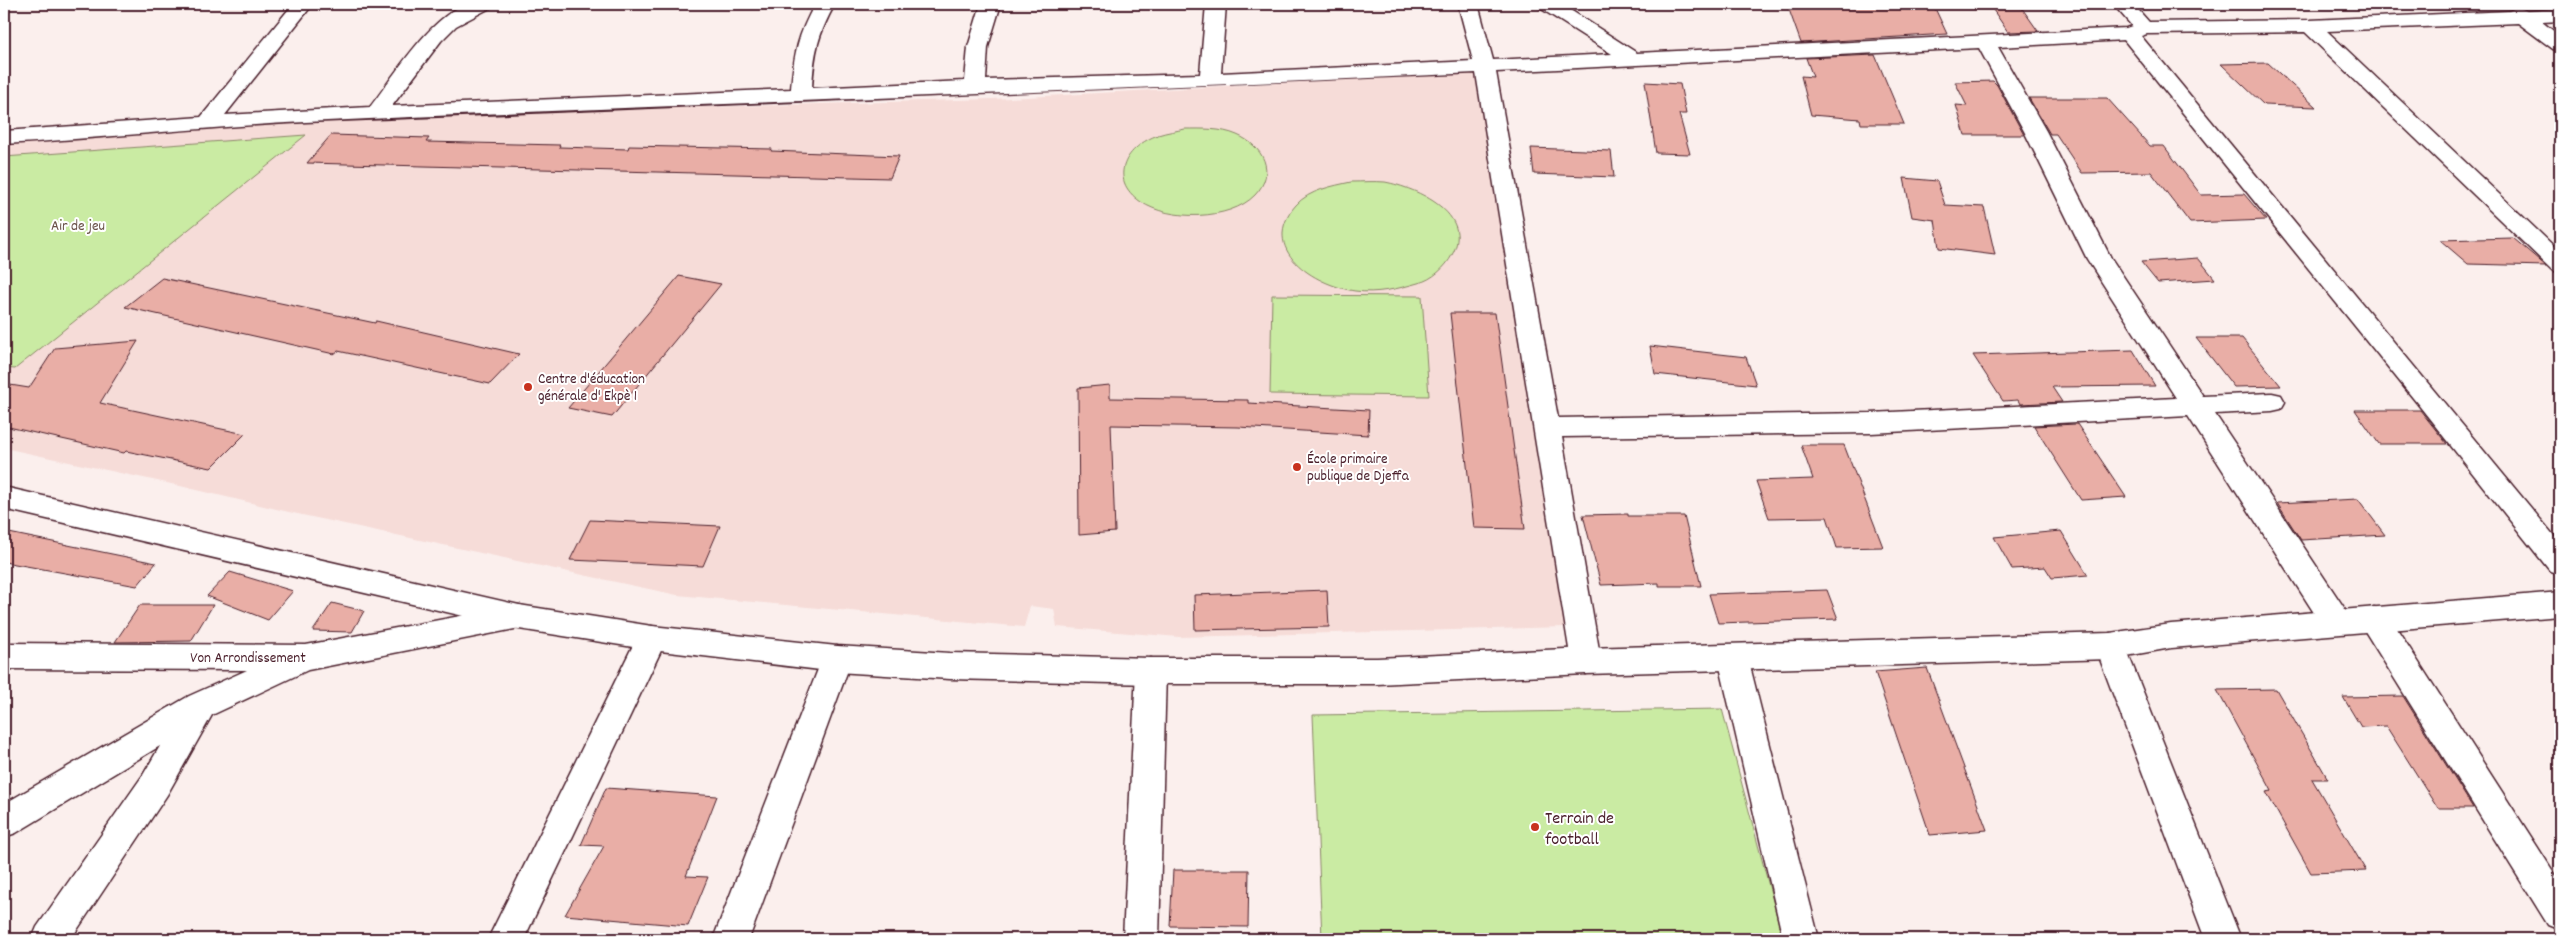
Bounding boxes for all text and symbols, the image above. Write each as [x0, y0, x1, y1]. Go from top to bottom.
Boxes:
park label: Air de jeu [51, 216, 105, 238]
place label: Centre d'éducation générale d' Ekpè 1 [538, 369, 645, 408]
marker: Centre d'éducation générale d' Ekpè 1 [522, 381, 534, 393]
place label: École primaire publique de Djeffa [1307, 449, 1410, 488]
marker: École primaire publique de Djeffa [1291, 461, 1303, 473]
street label: Von Arrondissement [190, 648, 306, 670]
place label: Terrain de football [1545, 807, 1614, 853]
marker: Terrain de football [1529, 821, 1541, 833]

